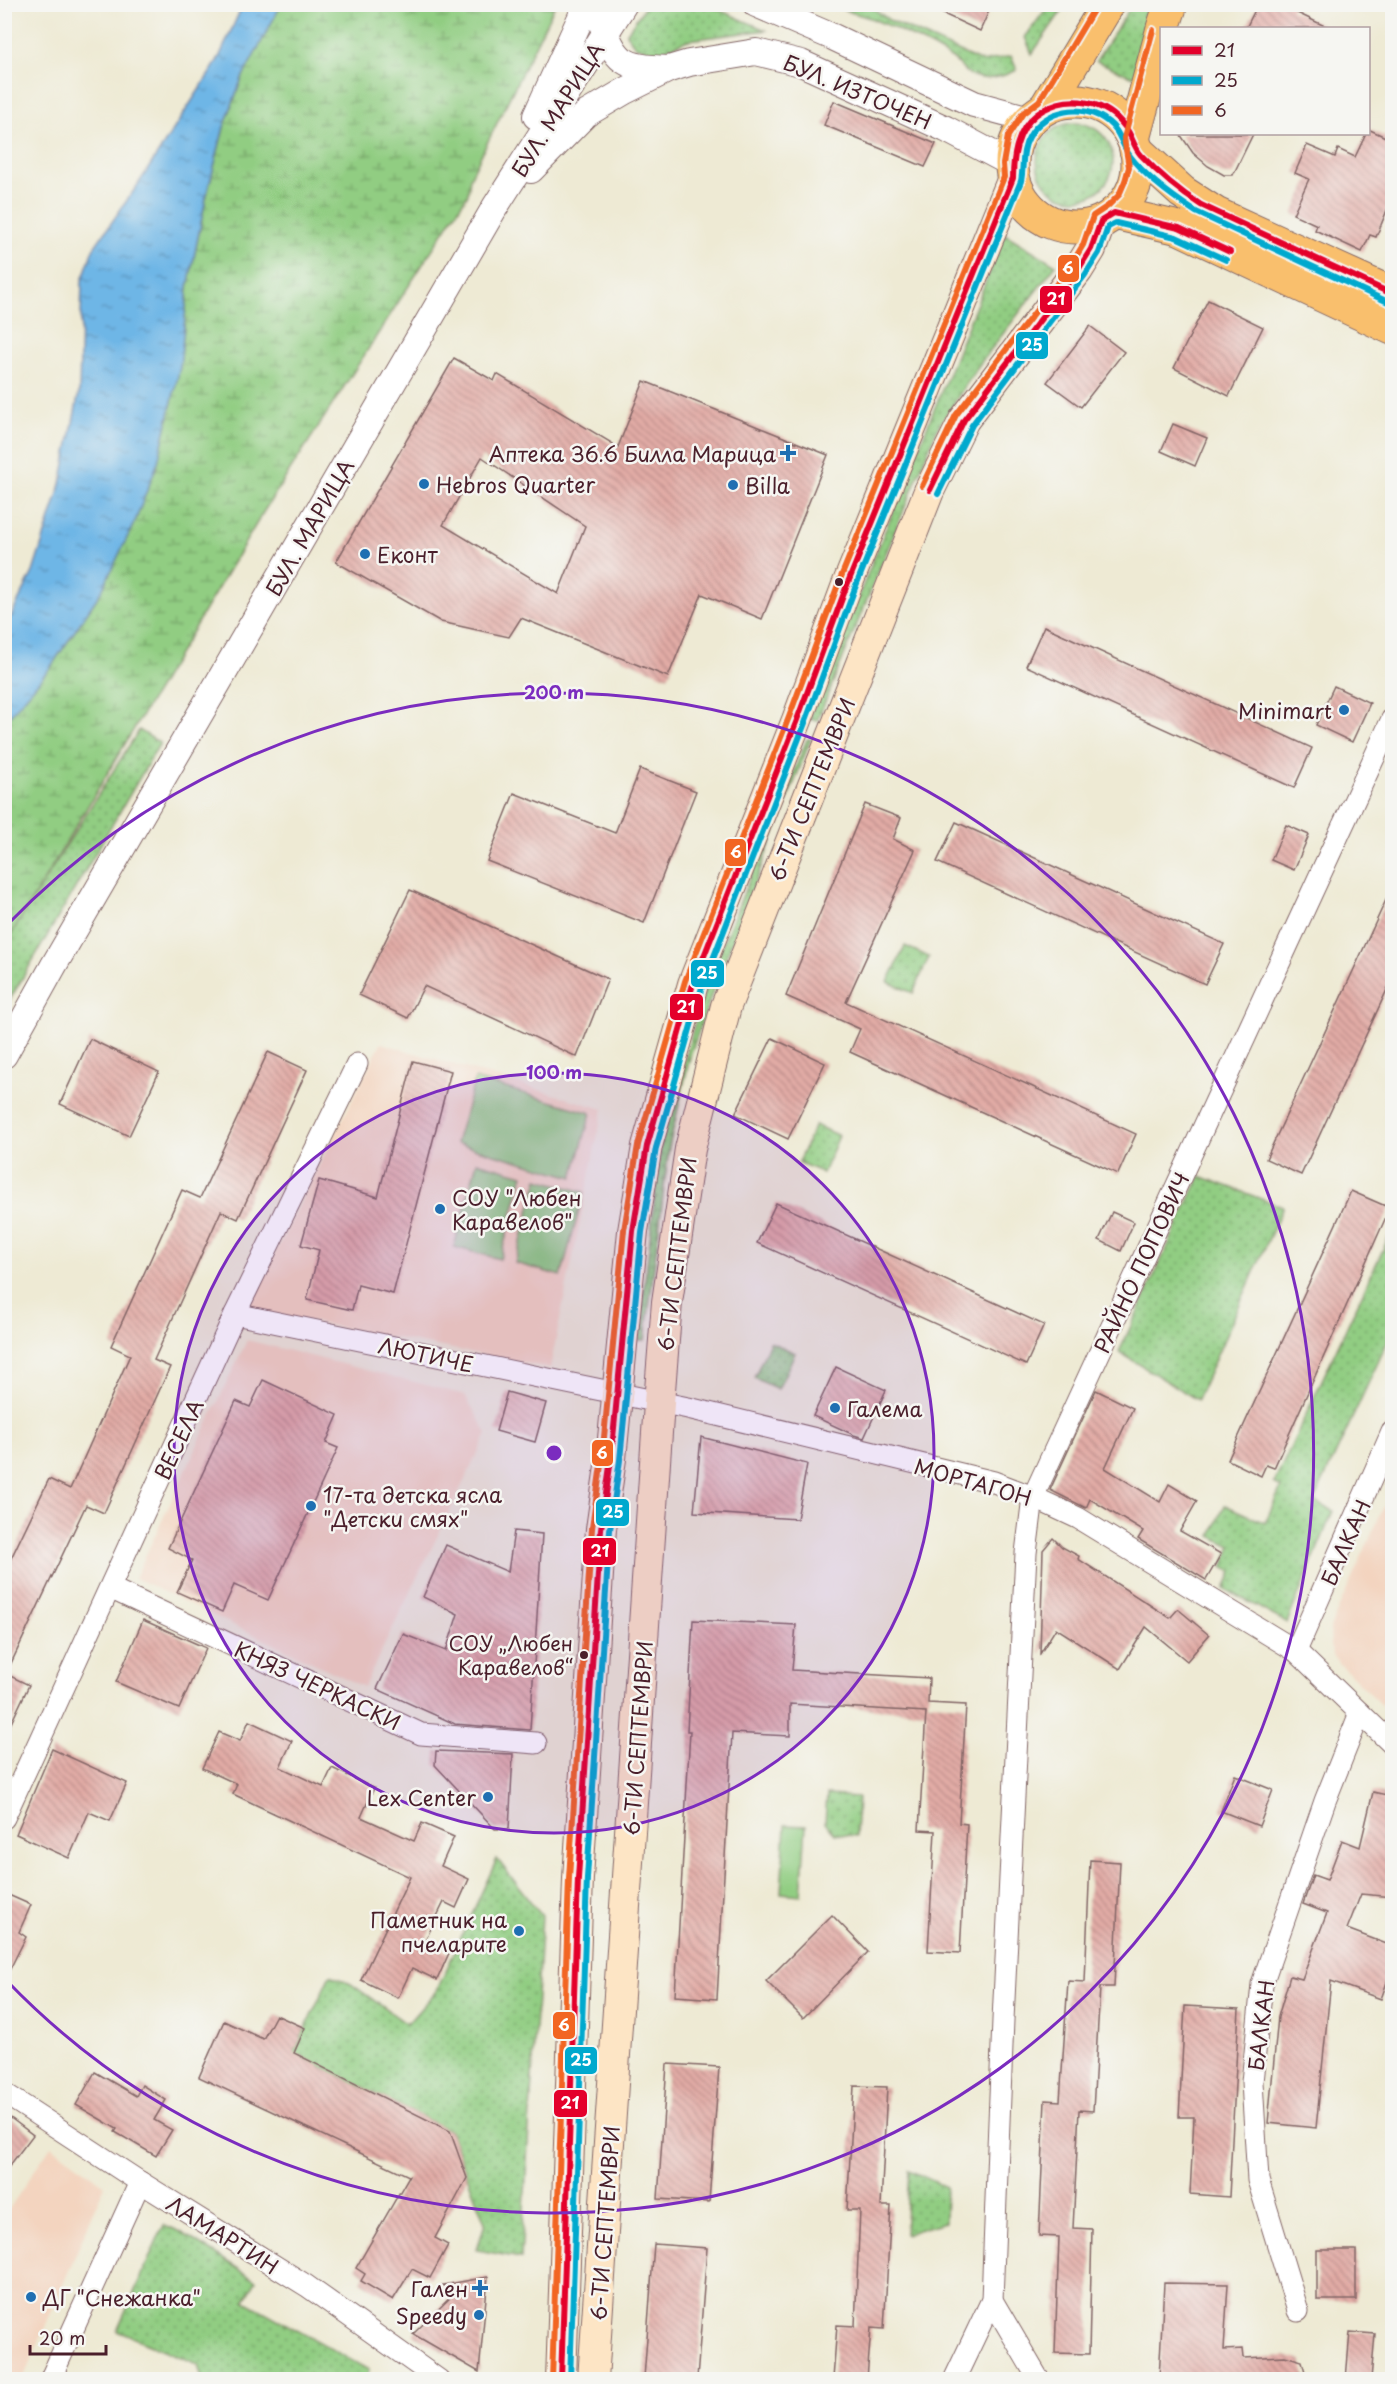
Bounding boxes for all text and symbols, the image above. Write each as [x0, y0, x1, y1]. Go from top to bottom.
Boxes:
legend [1160, 27, 1370, 135]
street label: БУЛ. МАРИЦА [503, 36, 611, 182]
text: 21 [1214, 36, 1235, 63]
street label: БУЛ. ИЗТОЧЕН [779, 45, 937, 137]
text: 25 [1214, 66, 1238, 93]
text: 6 [1214, 96, 1227, 123]
line badge: 6 [1057, 254, 1080, 283]
text: 6 [1062, 255, 1074, 279]
line badge: 21 [1039, 285, 1073, 314]
text: 21 [1047, 286, 1066, 310]
line badge: 25 [1015, 331, 1049, 360]
text: 25 [1021, 332, 1043, 356]
place label: Аптека 36.6 Билла Марица [489, 437, 777, 469]
marker: Аптека 36.6 Билла Марица [781, 446, 795, 460]
street label: БУЛ. МАРИЦА [257, 453, 361, 601]
place label: Hebros Quarter [436, 468, 595, 500]
place label: Billa [745, 469, 790, 501]
marker: Hebros Quarter [417, 477, 431, 491]
marker: Billa [726, 478, 740, 492]
place label: Еконт [377, 538, 439, 570]
marker: Еконт [358, 547, 372, 561]
unlabelled marker [833, 576, 845, 588]
text: 200 m [524, 678, 584, 705]
street label: 6-ТИ СЕПТЕМВРИ [760, 692, 862, 886]
place label: Minimart [1238, 694, 1332, 726]
marker: Minimart [1337, 703, 1351, 717]
line badge: 6 [724, 838, 747, 867]
text: 6 [730, 839, 742, 863]
line badge: 25 [690, 959, 725, 988]
text: 25 [696, 960, 718, 984]
line badge: 21 [669, 993, 704, 1021]
text: 21 [677, 994, 696, 1018]
text: 100 m [526, 1058, 582, 1085]
street label: 6-ТИ СЕПТЕМВРИ [648, 1155, 704, 1353]
street label: РАЙНО ПОПОВИЧ [1085, 1166, 1197, 1358]
place label: СОУ "Любен Каравелов" [452, 1181, 581, 1237]
marker: СОУ "Любен Каравелов" [433, 1202, 447, 1216]
street label: ЛЮТИЧЕ [375, 1328, 477, 1380]
place label: Галема [847, 1392, 923, 1424]
street label: ВЕСЕЛА [145, 1393, 211, 1485]
marker: Галема [828, 1401, 842, 1415]
line badge: 6 [591, 1439, 614, 1467]
text: 6 [596, 1440, 608, 1464]
centre of rings [544, 1443, 564, 1463]
street label: МОРТАГОН [910, 1449, 1036, 1513]
place label: 17-та детска ясла "Детски смях" [323, 1478, 502, 1534]
street label: БАЛКАН [1312, 1494, 1378, 1590]
line badge: 25 [595, 1498, 630, 1527]
marker: 17-та детска ясла "Детски смях" [304, 1499, 318, 1513]
text: 25 [602, 1499, 624, 1523]
line badge: 21 [582, 1537, 617, 1566]
text: 21 [591, 1538, 610, 1562]
place label: СОУ „Любен Каравелов“ [448, 1628, 573, 1682]
street label: КНЯЗ ЧЕРКАСКИ [230, 1632, 406, 1738]
street label: 6-ТИ СЕПТЕМВРИ [614, 1639, 660, 1837]
marker: СОУ „Любен Каравелов“ [578, 1649, 590, 1661]
place label: Lex Center [367, 1781, 476, 1813]
marker: Lex Center [481, 1790, 495, 1804]
place label: Паметник на пчеларите [370, 1903, 507, 1959]
marker: Паметник на пчеларите [512, 1924, 526, 1938]
street label: БАЛКАН [1239, 1978, 1281, 2072]
line badge: 6 [552, 2011, 576, 2040]
text: 6 [558, 2012, 570, 2036]
line badge: 25 [564, 2046, 598, 2075]
text: 25 [570, 2047, 592, 2071]
line badge: 21 [553, 2089, 588, 2118]
text: 21 [561, 2090, 580, 2114]
street label: 6-ТИ СЕПТЕМВРИ [581, 2124, 627, 2322]
street label: ЛАМАРТИН [161, 2187, 285, 2281]
place label: Гален [411, 2272, 468, 2304]
place label: ДГ "Снежанка" [42, 2281, 201, 2313]
marker: Гален [473, 2281, 487, 2295]
marker: ДГ "Снежанка" [24, 2290, 38, 2304]
place label: Speedy [396, 2299, 467, 2331]
marker: Speedy [472, 2308, 486, 2322]
scale bar [30, 2318, 106, 2356]
text: 20 m [39, 2324, 85, 2351]

